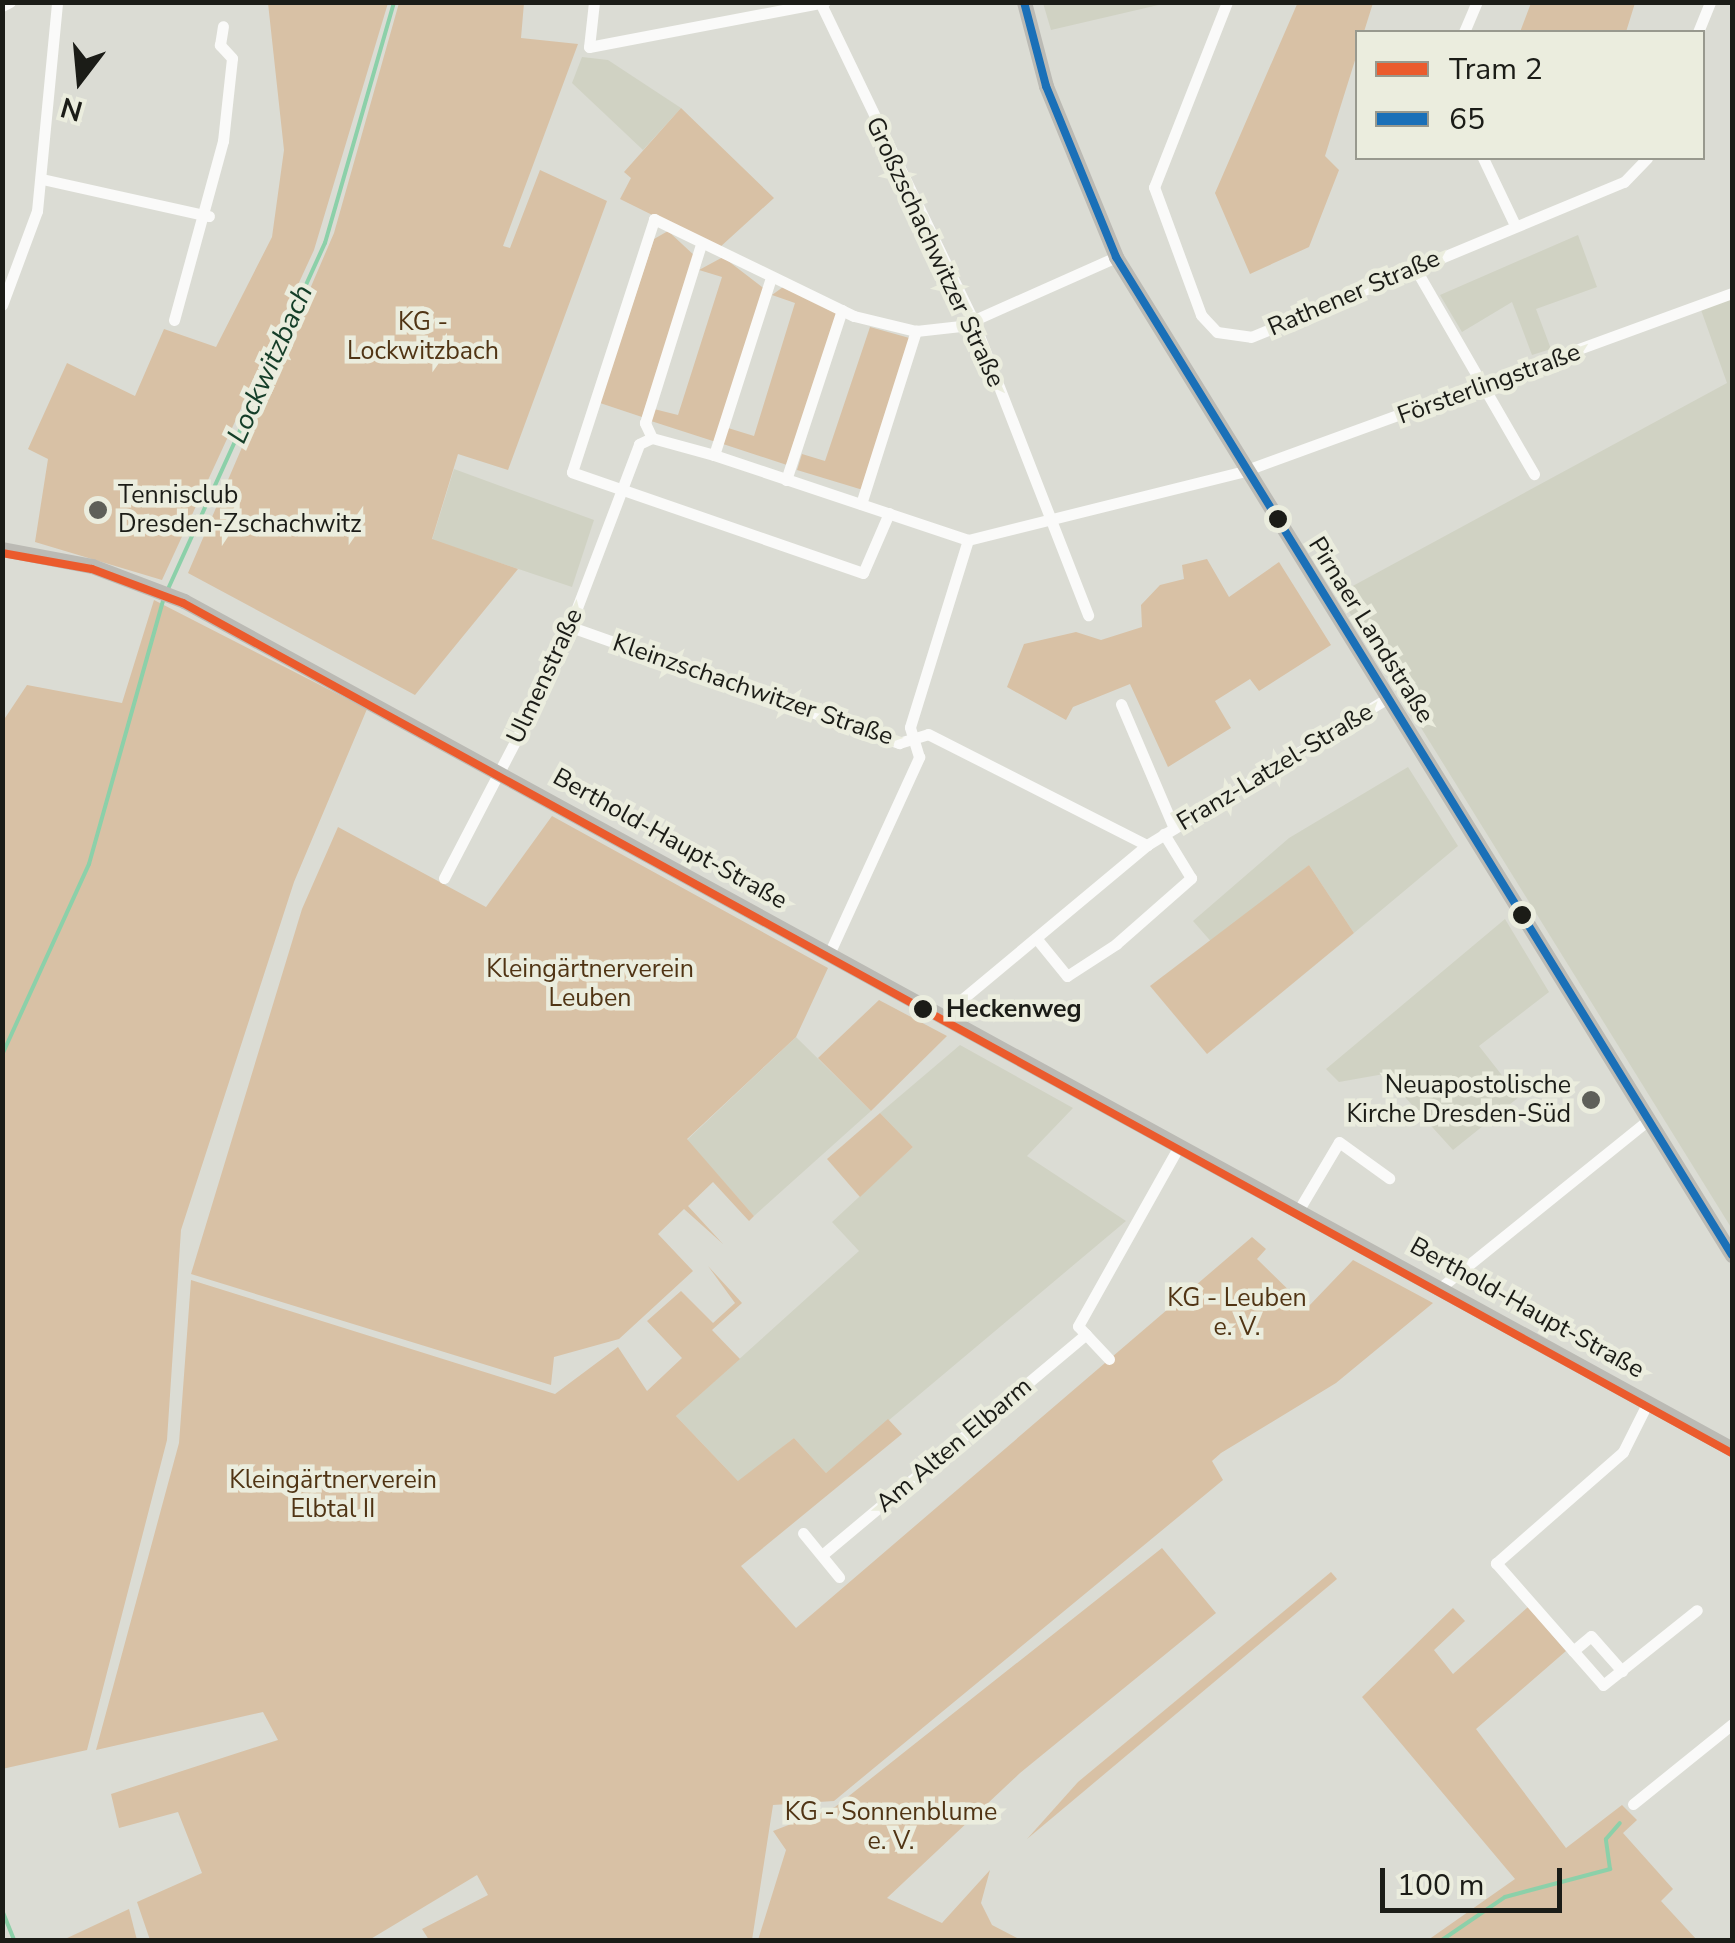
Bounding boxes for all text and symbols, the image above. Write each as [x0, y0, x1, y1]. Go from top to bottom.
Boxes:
north arrow [30, 30, 130, 130]
legend [1355, 30, 1705, 160]
text: Tram 2 [1449, 49, 1543, 90]
text: N [56, 88, 87, 130]
text: 65 [1449, 99, 1485, 140]
street label: Großzschachwitzer Straße [859, 112, 1011, 392]
street label: Rathener Straße [1264, 243, 1444, 343]
water label: Lockwitzbach [220, 280, 320, 448]
park label: KG - Lockwitzbach [347, 308, 499, 367]
street label: Försterlingstraße [1394, 337, 1584, 431]
place label: Tennisclub Dresden-Zschachwitz [118, 481, 362, 540]
marker: Tennisclub Dresden-Zschachwitz [87, 499, 109, 521]
unlabelled marker [1268, 509, 1288, 529]
street label: Pirnaer Landstraße [1302, 531, 1440, 729]
street label: Ulmenstraße [501, 604, 589, 748]
street label: Kleinzschachwitzer Straße [609, 628, 897, 752]
street label: Franz-Latzel-Straße [1172, 697, 1378, 837]
street label: Berthold-Haupt-Straße [548, 762, 792, 916]
unlabelled marker [1512, 905, 1532, 925]
park label: Kleingärtnerverein Leuben [486, 955, 694, 1014]
place label: Heckenweg [946, 994, 1082, 1024]
marker: Heckenweg [910, 996, 936, 1022]
place label: Neuapostolische Kirche Dresden-Süd [1346, 1071, 1571, 1130]
marker: Neuapostolische Kirche Dresden-Süd [1580, 1089, 1602, 1111]
street label: Berthold-Haupt-Straße [1405, 1231, 1649, 1385]
park label: KG - Leuben e. V. [1167, 1284, 1307, 1343]
street label: Am Alten Elbarm [870, 1371, 1038, 1519]
park label: Kleingärtnerverein Elbtal II [229, 1466, 437, 1525]
park label: KG - Sonnenblume e. V. [785, 1798, 997, 1857]
scale bar [1385, 1848, 1568, 1910]
text: 100 m [1397, 1865, 1484, 1906]

